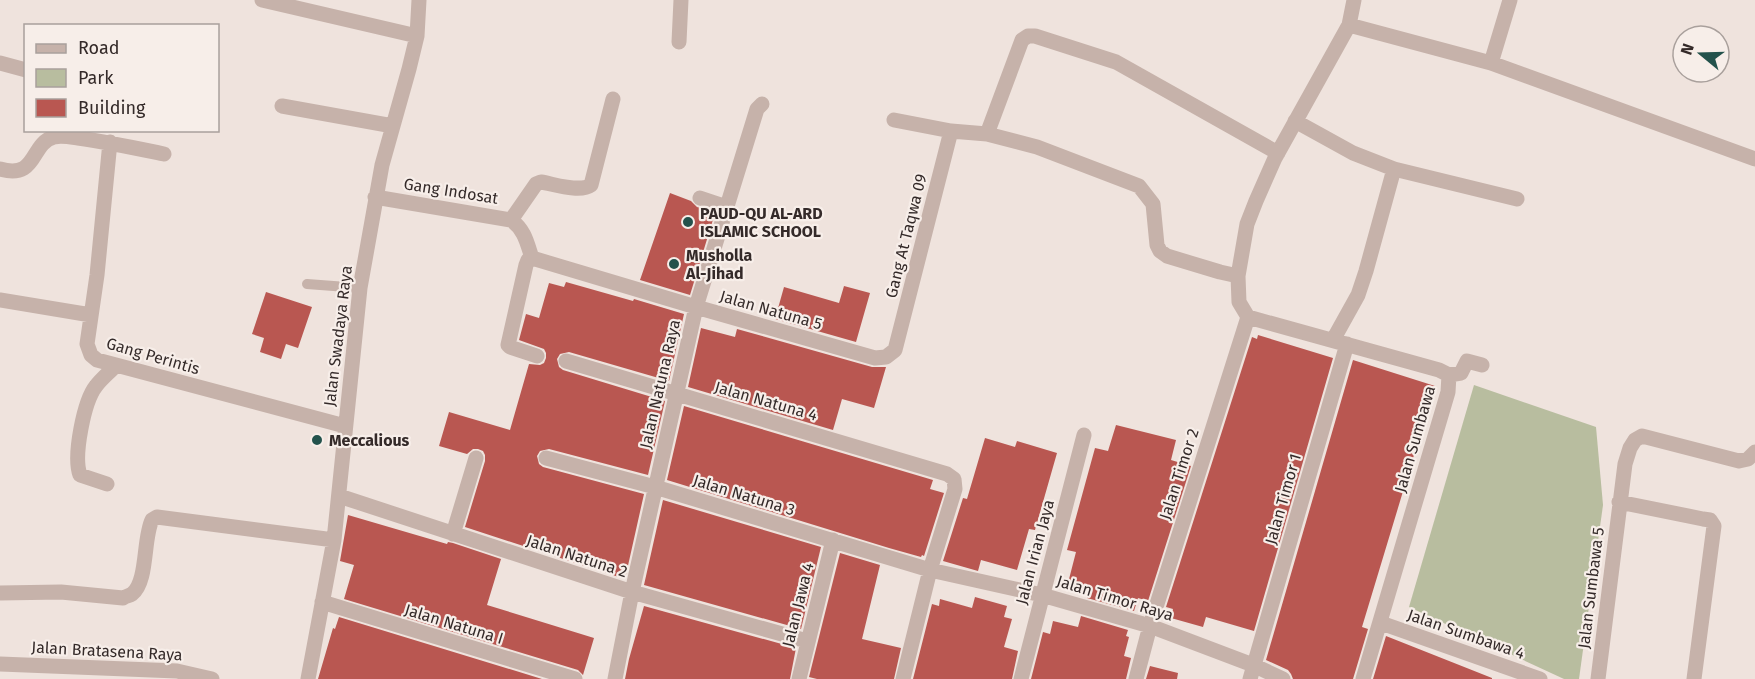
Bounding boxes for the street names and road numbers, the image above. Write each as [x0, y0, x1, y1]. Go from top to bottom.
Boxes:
street label: Gang At Taqwa 09 [881, 172, 931, 300]
street label: Gang Indosat [402, 174, 500, 208]
street label: Jalan Swadaya Raya [320, 264, 356, 408]
street label: Jalan Natuna 5 [718, 286, 824, 334]
street label: Jalan Natuna Raya [636, 318, 684, 450]
street label: Gang Perintis [104, 334, 202, 378]
street label: Jalan Natuna 4 [712, 377, 820, 425]
street label: Jalan Sumbawa [1391, 383, 1439, 495]
street label: Jalan Timor 2 [1155, 426, 1203, 522]
street label: Jalan Timor 1 [1261, 451, 1305, 547]
street label: Jalan Natuna 3 [691, 471, 797, 519]
street label: Jalan Irian Jaya [1012, 498, 1058, 606]
street label: Jalan Sumbawa 5 [1574, 526, 1608, 650]
street label: Jalan Natuna 2 [524, 531, 630, 581]
street label: Jalan Jawa 4 [778, 560, 818, 649]
street label: Jalan Timor Raya [1054, 571, 1176, 625]
street label: Jalan Natuna I [402, 600, 506, 648]
street label: Jalan Sumbawa 4 [1405, 605, 1528, 663]
street label: Jalan Bratasena Raya [31, 638, 183, 664]

